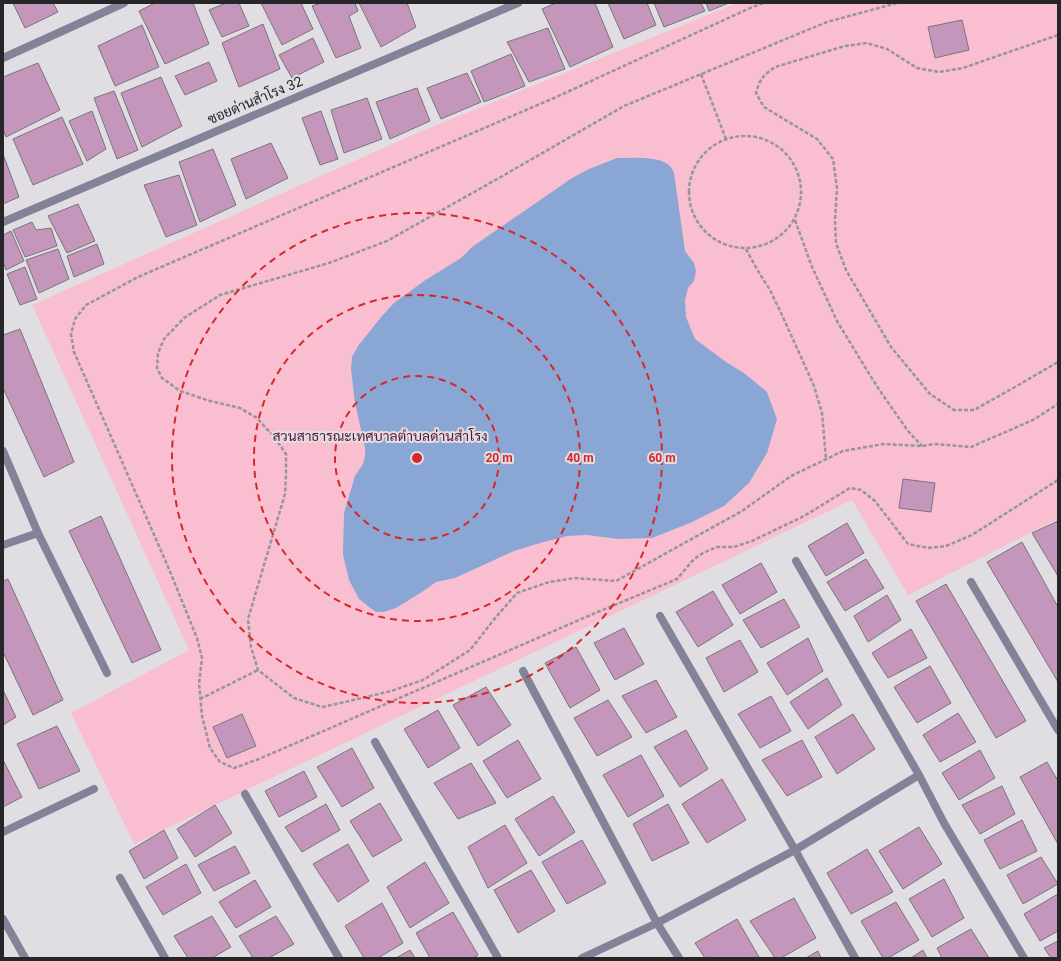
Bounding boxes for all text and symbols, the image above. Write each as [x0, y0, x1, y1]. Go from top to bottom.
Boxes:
street label: ซอยด่านสำโรง 32 [205, 73, 305, 127]
park label: สวนสาธารณะเทศบาลตำบลด่านสำโรง [272, 428, 488, 444]
centre of rings [410, 451, 424, 465]
text: 20 m [485, 451, 513, 465]
text: 40 m [566, 451, 594, 465]
text: 60 m [648, 451, 676, 465]

